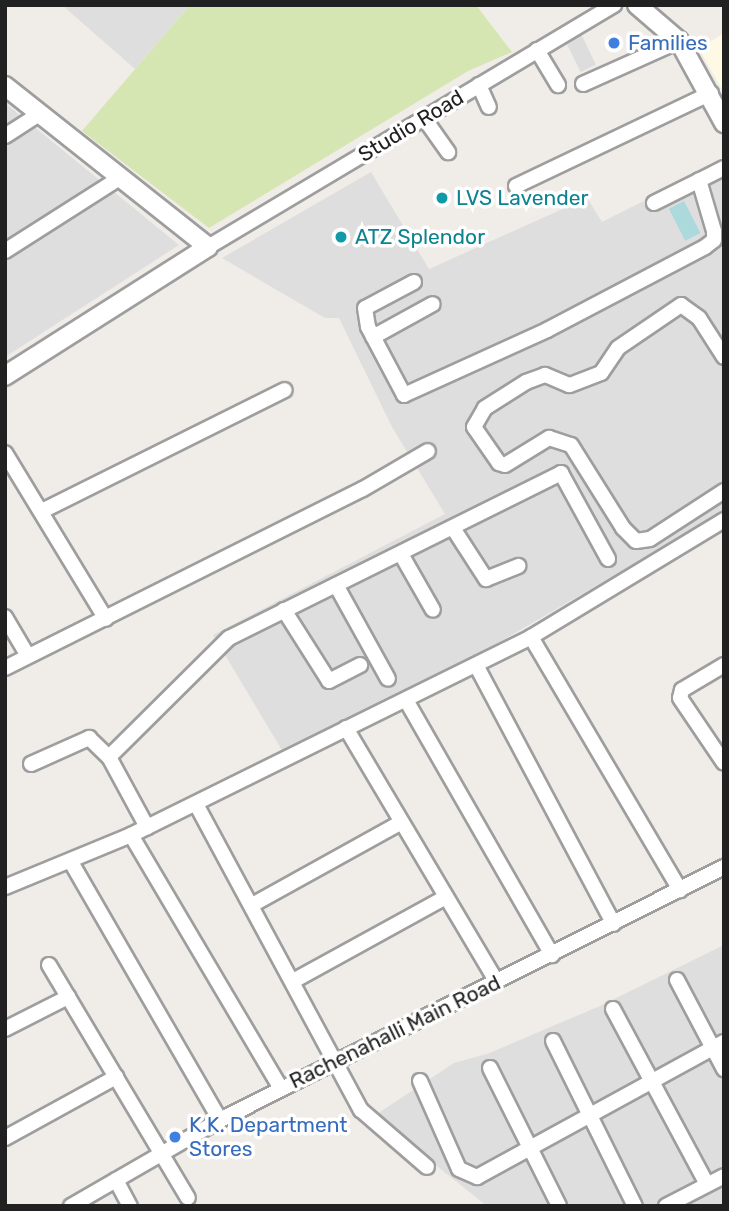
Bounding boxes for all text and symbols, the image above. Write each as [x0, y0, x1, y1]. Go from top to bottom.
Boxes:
place label: Families [628, 30, 708, 56]
marker: Families [606, 35, 622, 51]
street label: Studio Road [354, 85, 468, 167]
place label: LVS Lavender [456, 185, 588, 211]
marker: LVS Lavender [434, 190, 450, 206]
place label: ATZ Splendor [355, 224, 485, 250]
marker: ATZ Splendor [333, 229, 349, 245]
street label: Rachenahalli Main Road [285, 970, 505, 1094]
place label: K.K. Department Stores [189, 1112, 348, 1162]
marker: K.K. Department Stores [167, 1129, 183, 1145]

